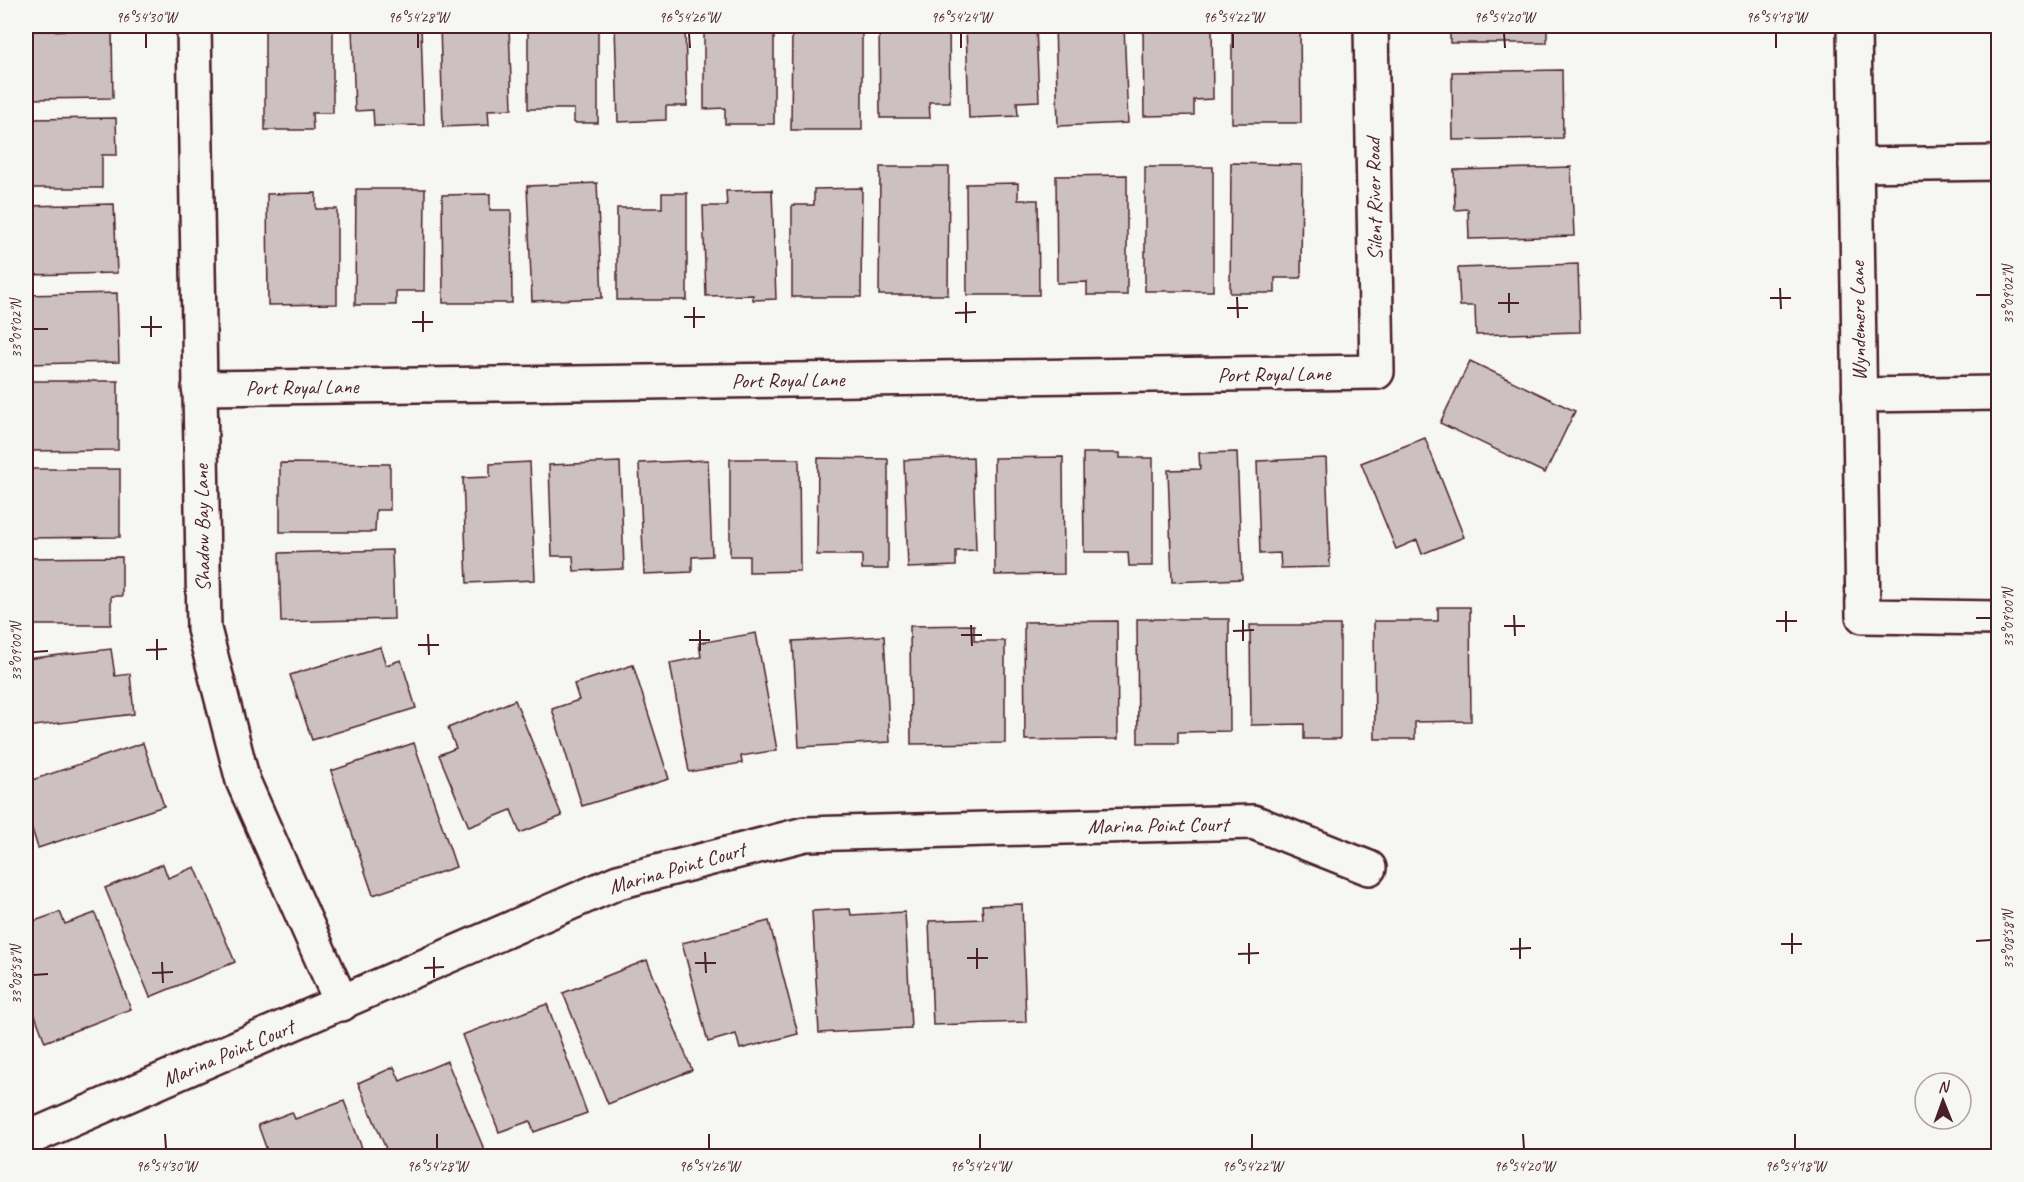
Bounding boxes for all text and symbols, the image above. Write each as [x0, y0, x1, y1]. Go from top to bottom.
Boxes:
text: 96°54'30"W [116, 8, 180, 27]
text: 96°54'28"W [388, 8, 452, 27]
text: 96°54'26"W [659, 8, 723, 27]
text: 96°54'24"W [931, 8, 995, 27]
text: 96°54'22"W [1203, 8, 1267, 27]
text: 96°54'20"W [1474, 8, 1538, 27]
text: 96°54'18"W [1746, 8, 1810, 27]
street label: Silent River Road [1360, 135, 1388, 261]
street label: Wyndemere Lane [1844, 260, 1872, 381]
text: 33°09'02"N [1999, 262, 2018, 325]
text: 33°09'02"N [7, 296, 26, 359]
street label: Port Royal Lane [1217, 360, 1332, 388]
street label: Port Royal Lane [731, 366, 846, 394]
street label: Port Royal Lane [245, 373, 360, 401]
street label: Shadow Bay Lane [188, 463, 216, 592]
text: 33°09'00"N [1999, 585, 2018, 648]
text: 33°09'00"N [7, 619, 26, 682]
street label: Marina Point Court [1087, 811, 1232, 839]
street label: Marina Point Court [606, 835, 751, 900]
text: 33°08'58"N [1999, 907, 2018, 970]
text: 33°08'58"N [7, 942, 26, 1005]
street label: Marina Point Court [158, 1012, 301, 1092]
north arrow [1913, 1071, 1973, 1131]
text: N [1938, 1077, 1951, 1097]
text: 96°54'30"W [136, 1157, 200, 1176]
text: 96°54'28"W [407, 1157, 471, 1176]
text: 96°54'26"W [679, 1157, 743, 1176]
text: 96°54'24"W [950, 1157, 1014, 1176]
text: 96°54'22"W [1222, 1157, 1286, 1176]
text: 96°54'20"W [1494, 1157, 1558, 1176]
text: 96°54'18"W [1765, 1157, 1829, 1176]

